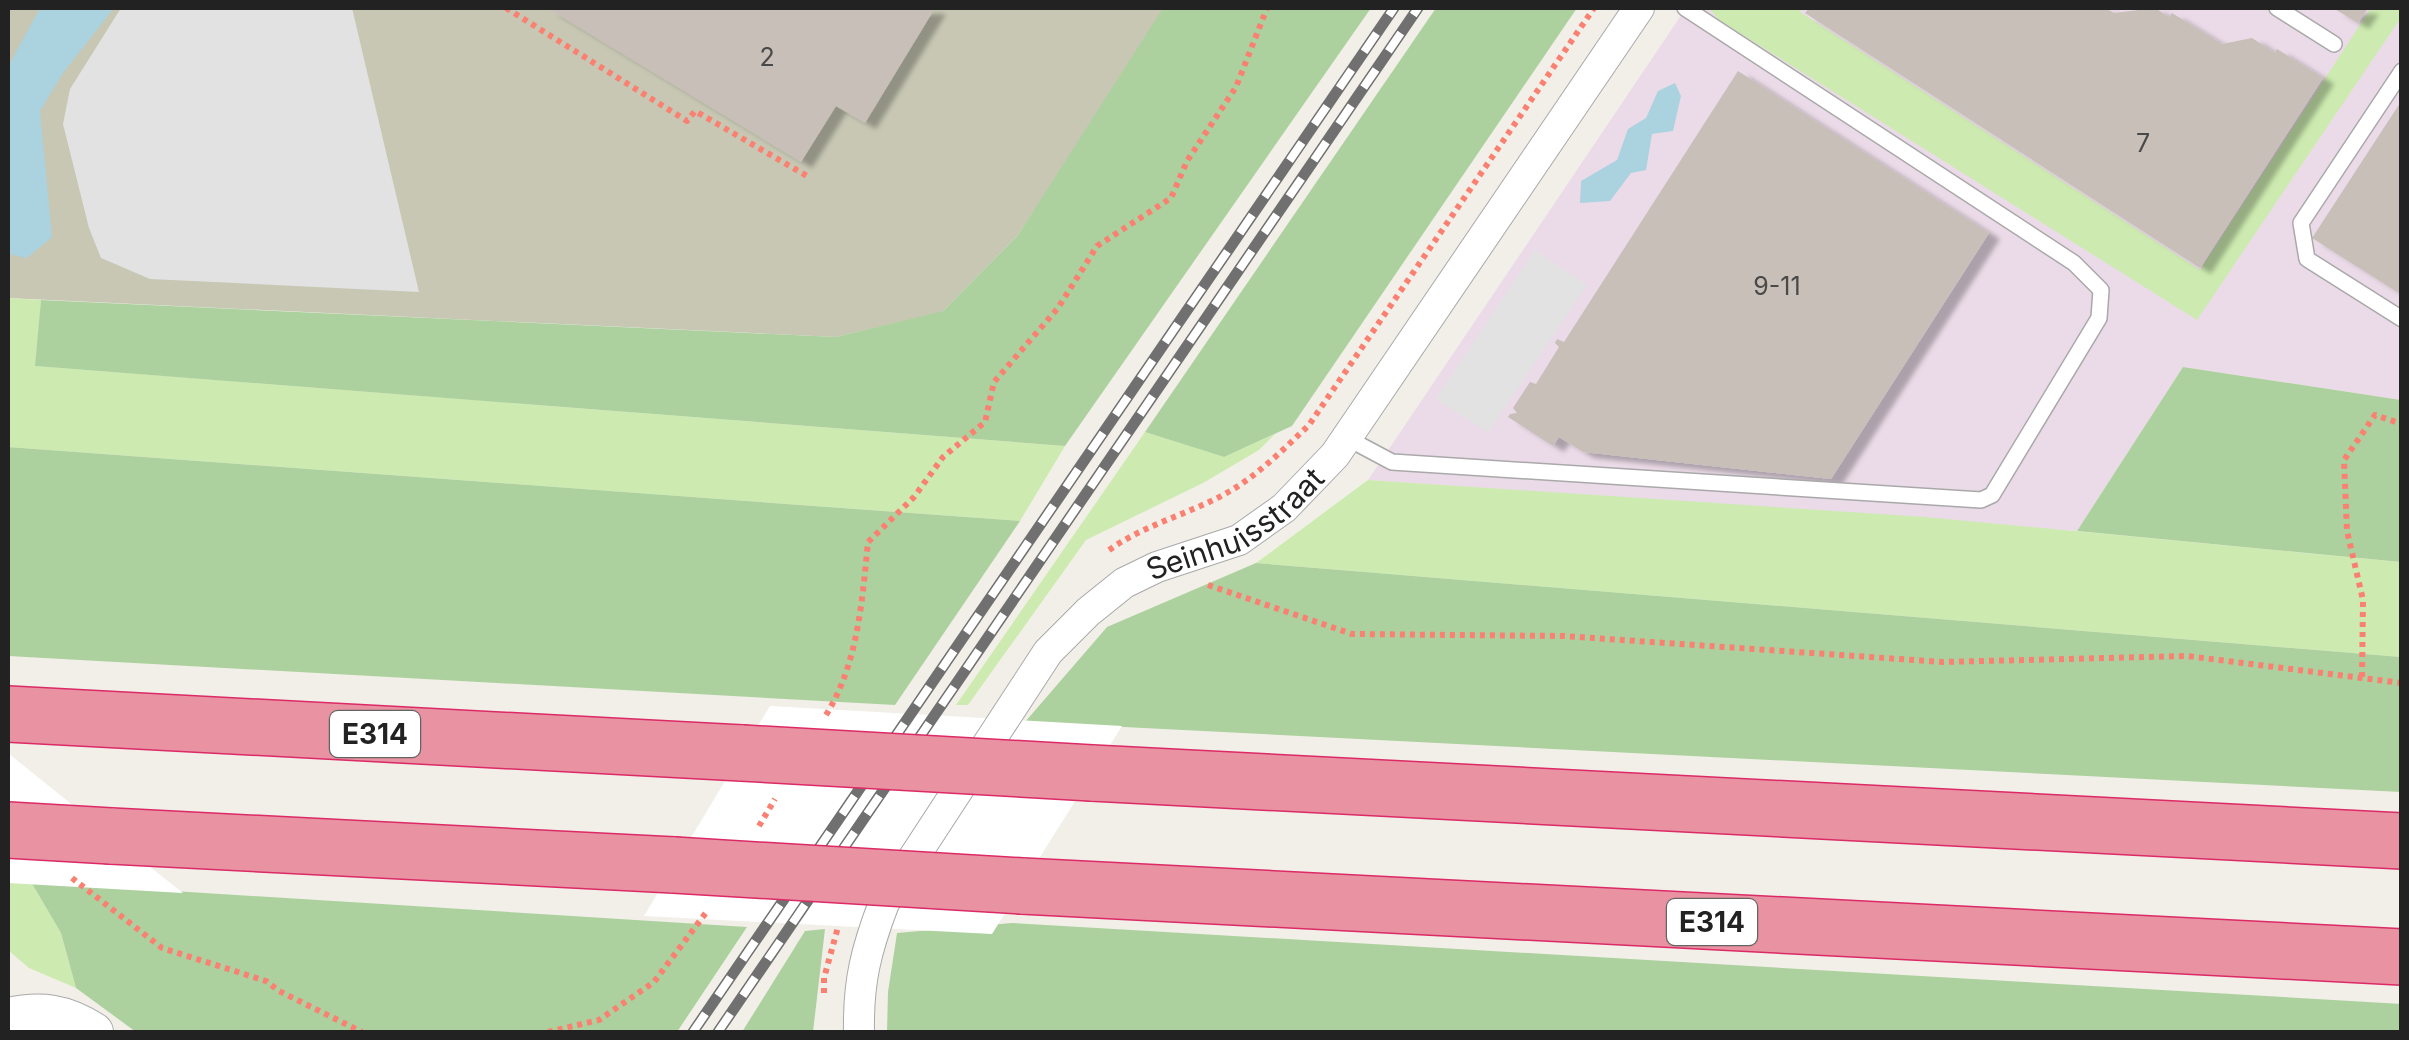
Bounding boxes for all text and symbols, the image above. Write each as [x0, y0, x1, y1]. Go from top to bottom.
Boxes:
house number: 2 [759, 42, 775, 72]
house number: 7 [2136, 128, 2150, 158]
house number: 9-11 [1753, 271, 1801, 301]
street label: Seinhuisstraat [1140, 460, 1331, 588]
road number: E314 [330, 711, 420, 757]
road number: E314 [1667, 899, 1757, 945]

